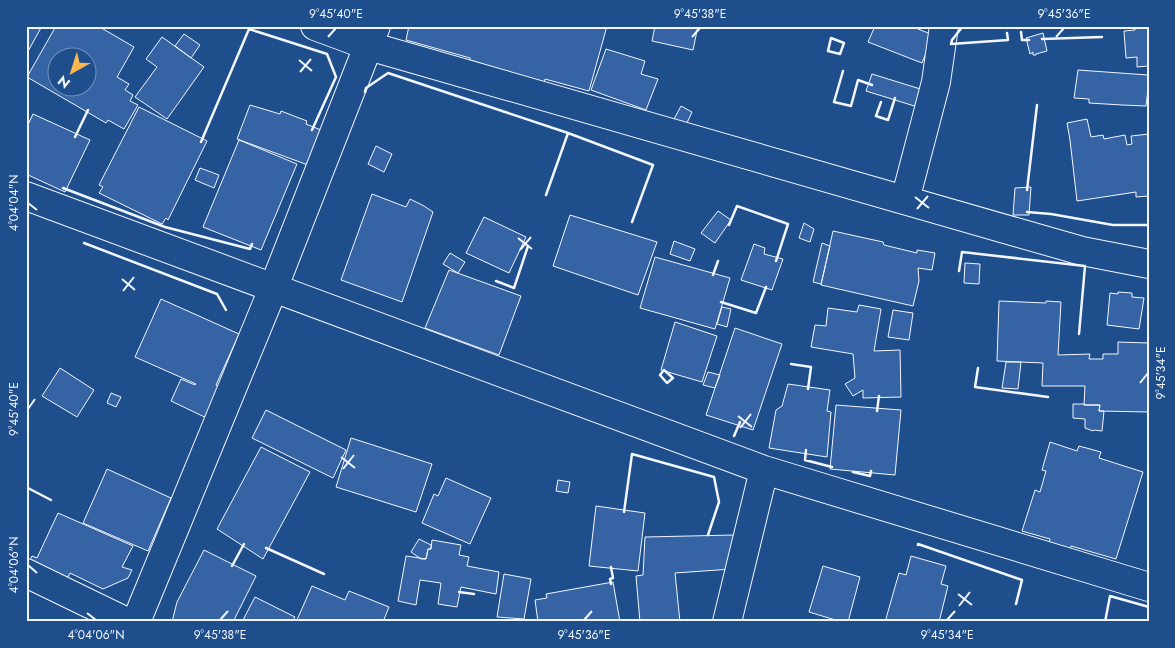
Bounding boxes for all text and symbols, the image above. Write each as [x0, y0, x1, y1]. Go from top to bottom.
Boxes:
text: 9°45'40"E [309, 5, 363, 23]
text: 9°45'38"E [674, 5, 726, 23]
text: 9°45'36"E [1037, 5, 1091, 23]
north arrow [48, 48, 98, 98]
text: N [53, 71, 74, 93]
text: 4°04'04"N [5, 174, 23, 232]
text: 9°45'34"E [1152, 346, 1170, 400]
text: 9°45'40"E [5, 382, 23, 436]
text: 4°04'06"N [5, 537, 23, 593]
text: 4°04'06"N [68, 626, 124, 644]
text: 9°45'38"E [194, 626, 246, 644]
text: 9°45'36"E [557, 626, 611, 644]
text: 9°45'34"E [920, 626, 974, 644]

